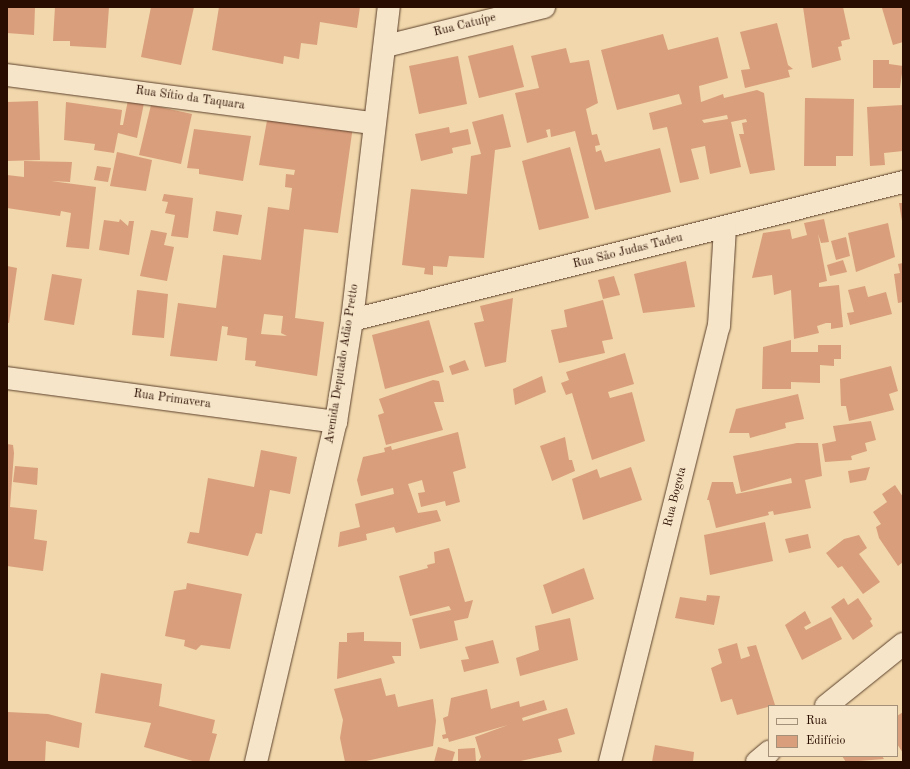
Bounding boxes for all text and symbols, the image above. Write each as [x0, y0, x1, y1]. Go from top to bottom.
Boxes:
street label: Rua Catuípe [432, 11, 498, 41]
street label: Rua Sítio da Taquara [134, 84, 246, 114]
street label: Rua São Judas Tadeu [572, 231, 684, 273]
street label: Avenida Deputado Adão Pretto [323, 283, 363, 445]
street label: Rua Primavera [132, 387, 212, 413]
street label: Rua Bogota [662, 466, 690, 528]
legend [768, 705, 898, 757]
text: Rua [806, 715, 827, 727]
text: Edifício [806, 735, 845, 747]

